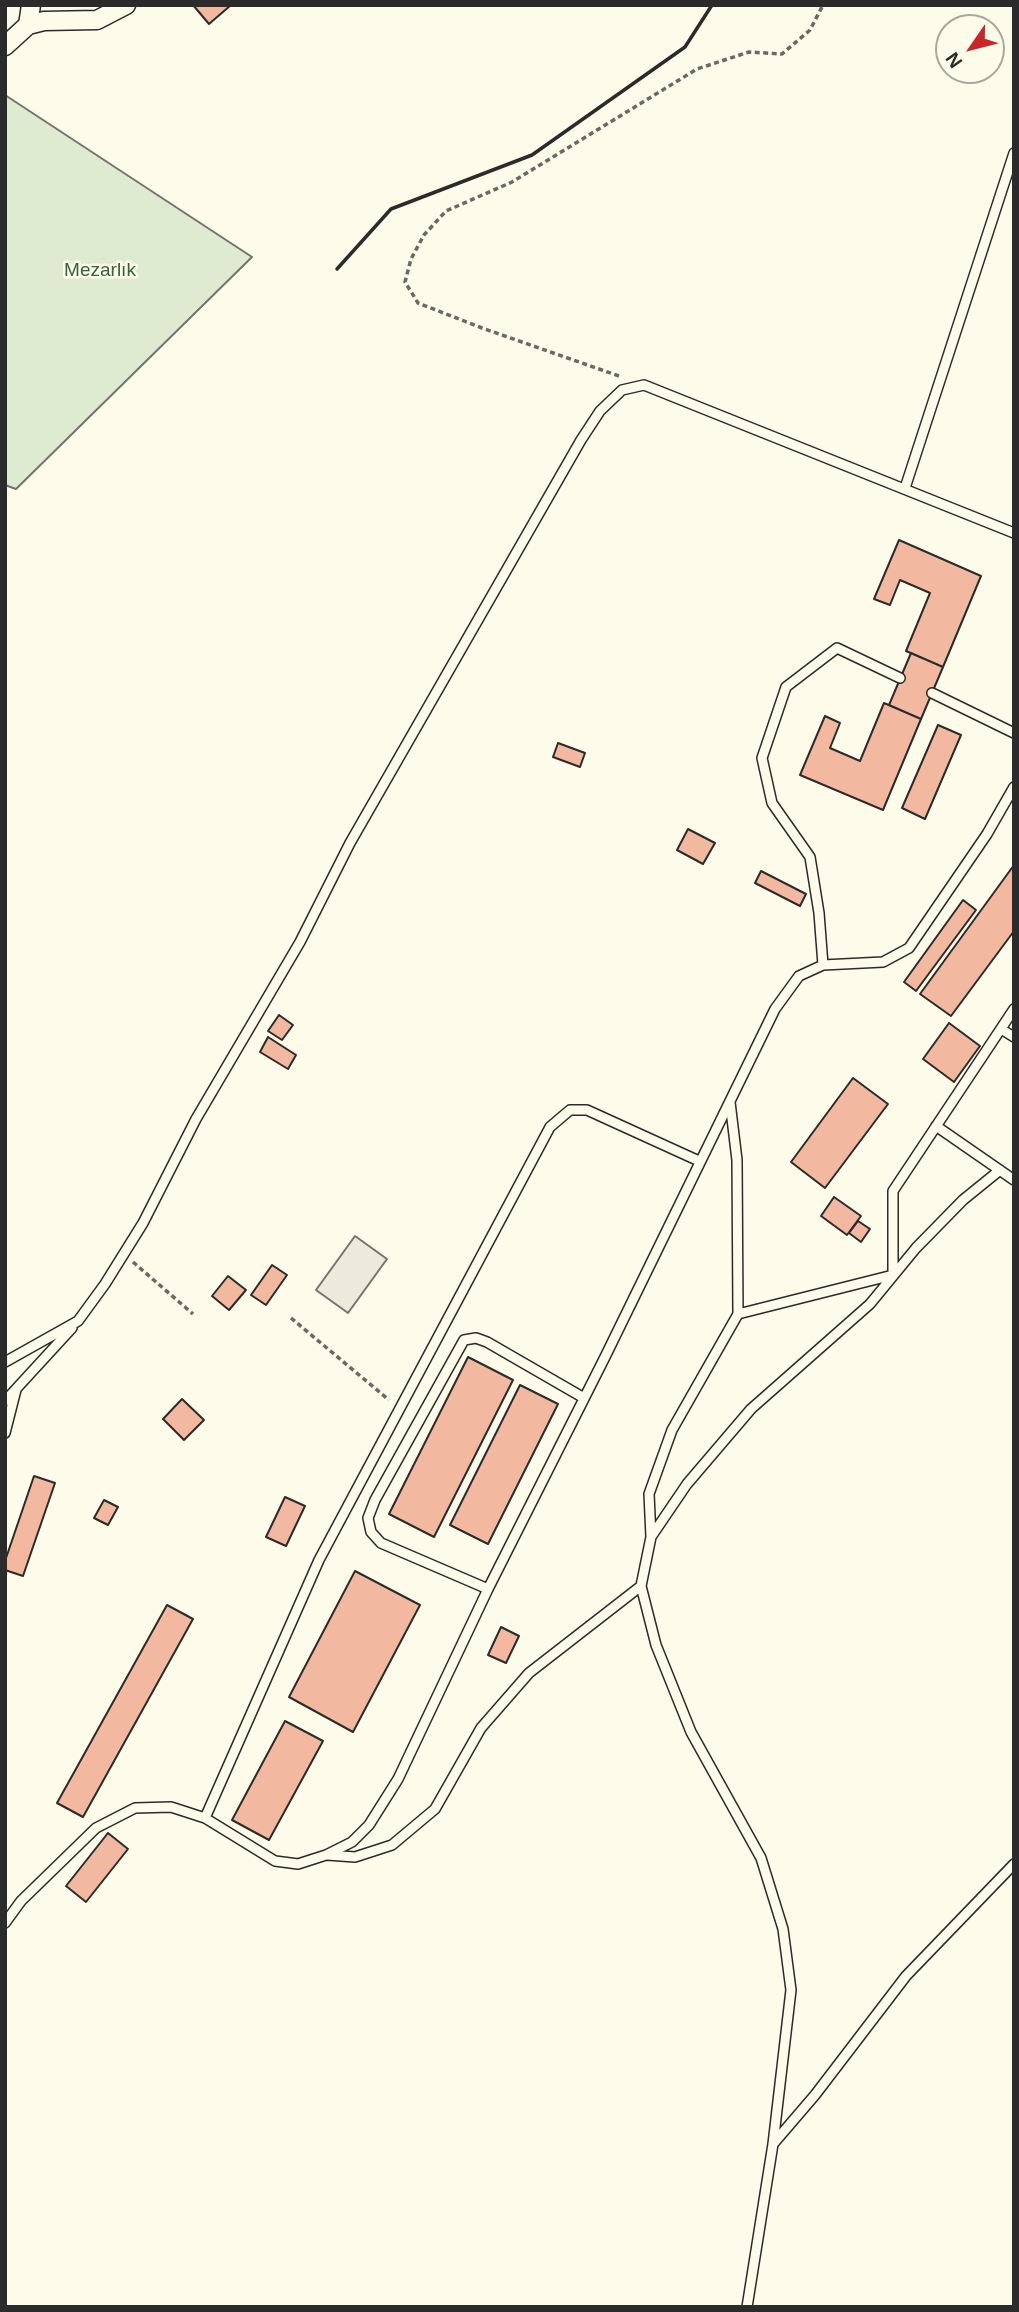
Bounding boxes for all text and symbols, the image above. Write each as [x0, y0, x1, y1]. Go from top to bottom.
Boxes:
north arrow [935, 14, 1005, 84]
text: N [941, 49, 967, 72]
park label: Mezarlık [64, 260, 136, 282]

